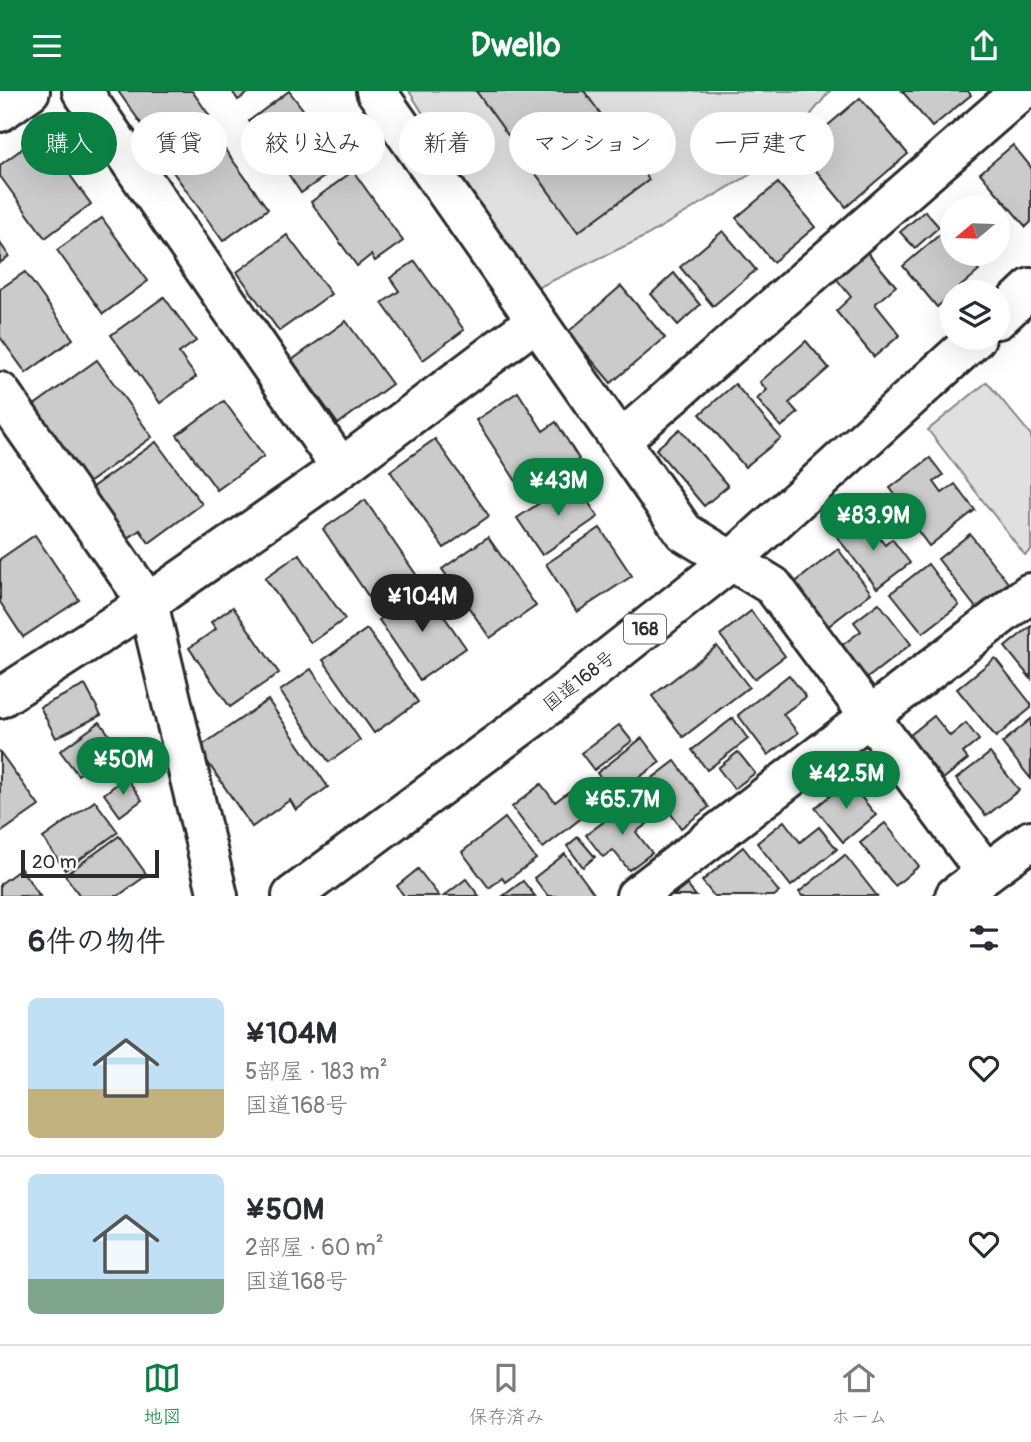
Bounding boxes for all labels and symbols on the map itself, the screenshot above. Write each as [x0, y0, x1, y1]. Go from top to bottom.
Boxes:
north arrow [940, 196, 1010, 266]
pin: ¥43M [517, 459, 599, 518]
pin: ¥83.9M [816, 493, 930, 553]
pin: ¥104M [373, 575, 471, 634]
road number: 168 [624, 615, 666, 643]
street label: 国道168号 [538, 645, 620, 717]
pin: ¥50M [82, 737, 164, 797]
pin: ¥42.5M [789, 751, 903, 811]
pin: ¥65.7M [565, 777, 679, 837]
scale bar [21, 847, 159, 879]

